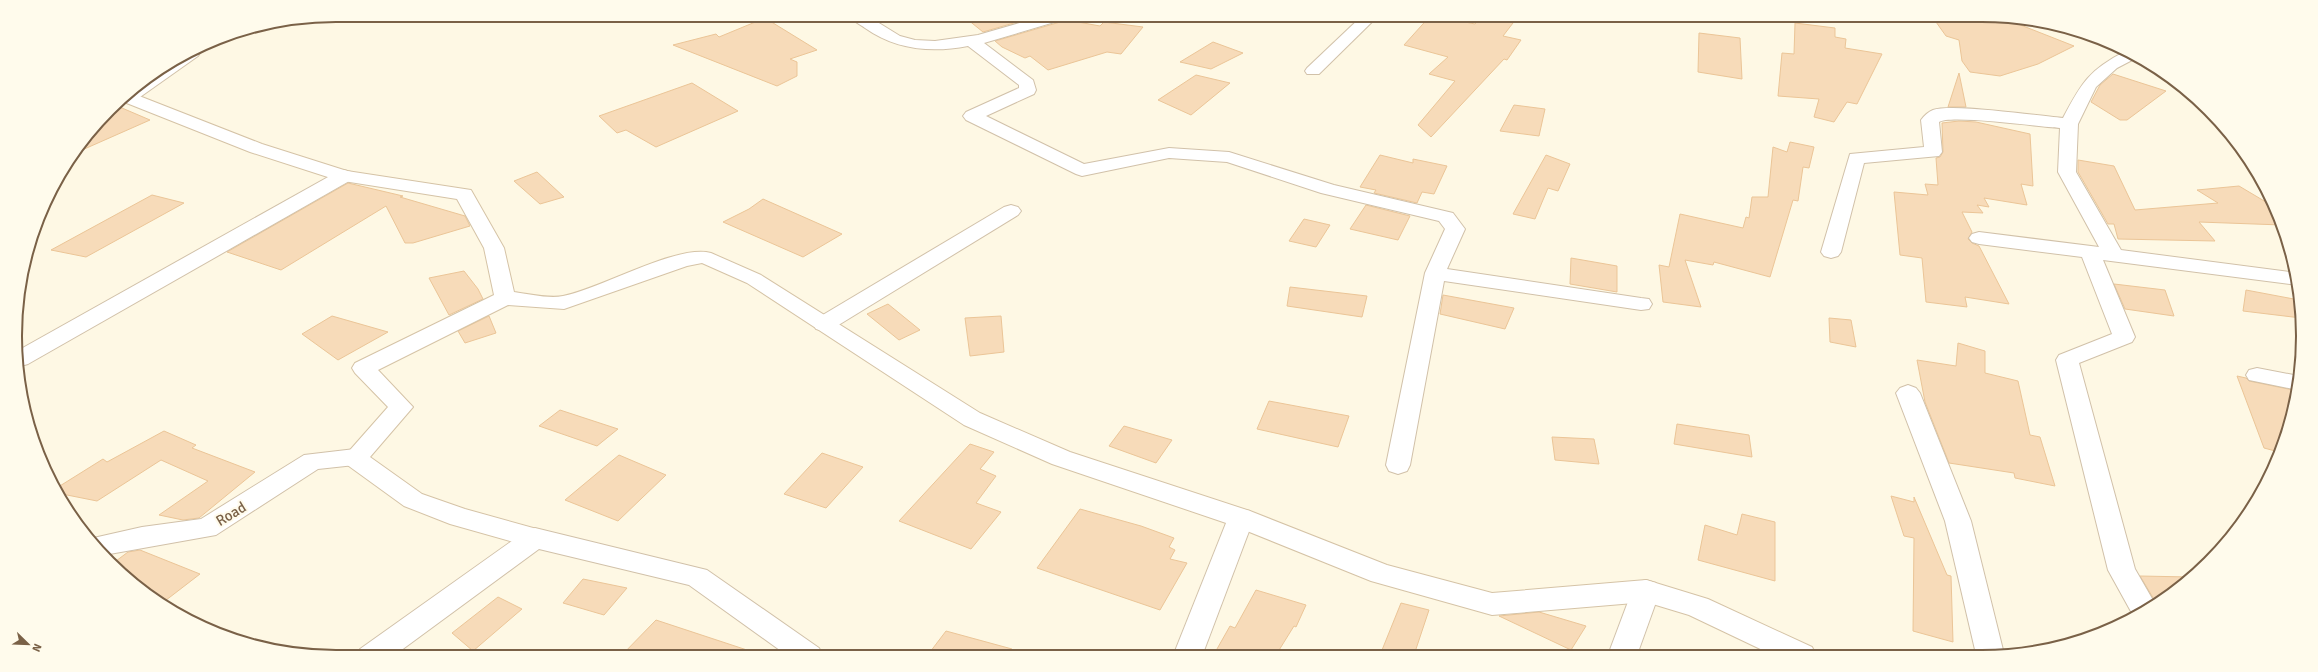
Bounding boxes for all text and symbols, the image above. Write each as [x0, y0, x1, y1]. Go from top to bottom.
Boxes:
street label: Road [213, 498, 249, 530]
north arrow [8, 624, 48, 664]
text: N [29, 642, 44, 654]

